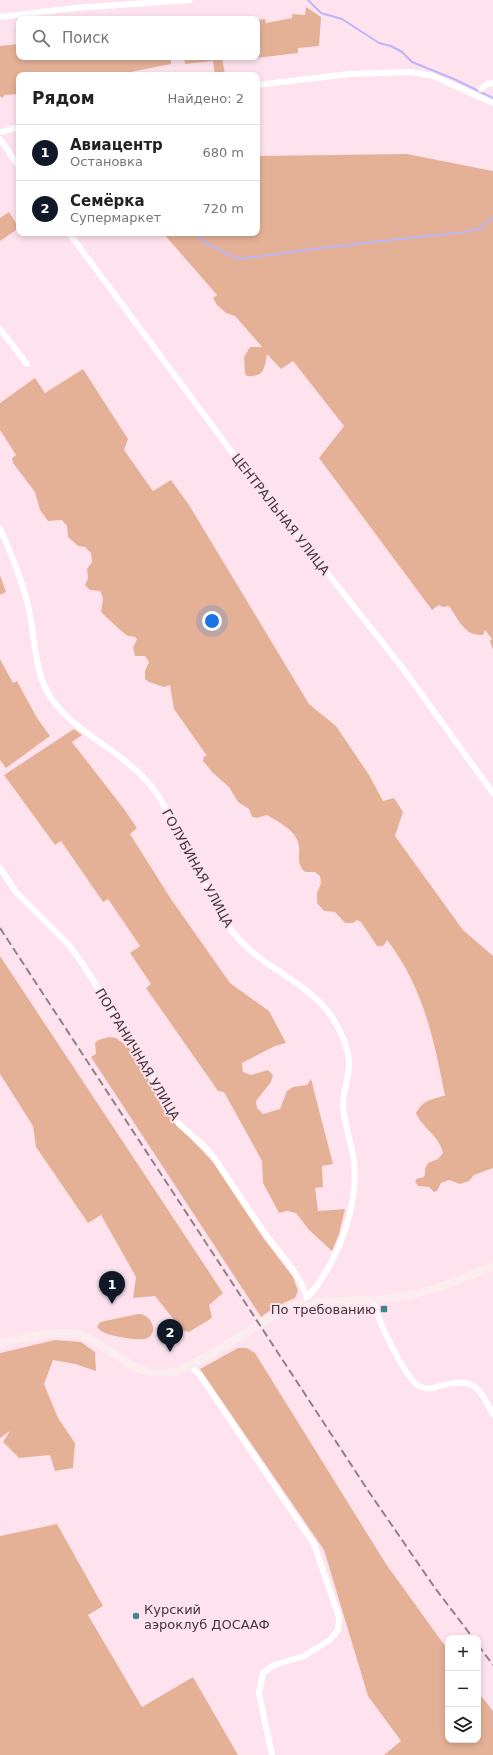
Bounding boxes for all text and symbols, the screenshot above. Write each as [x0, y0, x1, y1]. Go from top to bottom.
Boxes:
search box [16, 16, 260, 60]
icon: search [30, 27, 52, 49]
text: Поиск [62, 29, 110, 47]
text: Рядом [32, 88, 95, 108]
text: Найдено: 2 [168, 91, 244, 106]
text: Авиацентр [70, 136, 163, 154]
text: 1 [40, 145, 50, 160]
text: 680 m [202, 145, 244, 160]
text: Остановка [70, 154, 143, 169]
text: Семёрка [70, 192, 145, 210]
text: 2 [40, 201, 50, 216]
text: 720 m [202, 201, 244, 216]
text: Супермаркет [70, 210, 161, 225]
street label: ЦЕНТРАЛЬНАЯ УЛИЦА [229, 451, 333, 578]
your location [202, 611, 222, 631]
street label: ГОЛУБИНАЯ УЛИЦА [159, 807, 236, 930]
street label: ПОГРАНИЧНАЯ УЛИЦА [92, 986, 183, 1123]
pin: 1 [99, 1271, 125, 1304]
place label: По требованию [271, 1302, 376, 1317]
marker: По требованию [379, 1304, 389, 1314]
pin: 2 [157, 1319, 183, 1352]
place label: Курский аэроклуб ДОСААФ [144, 1602, 270, 1632]
marker: Курский аэроклуб ДОСААФ [131, 1611, 141, 1621]
map controls [445, 1635, 481, 1743]
button: + [445, 1635, 481, 1671]
button: − [445, 1671, 481, 1707]
button: layers [445, 1707, 481, 1743]

